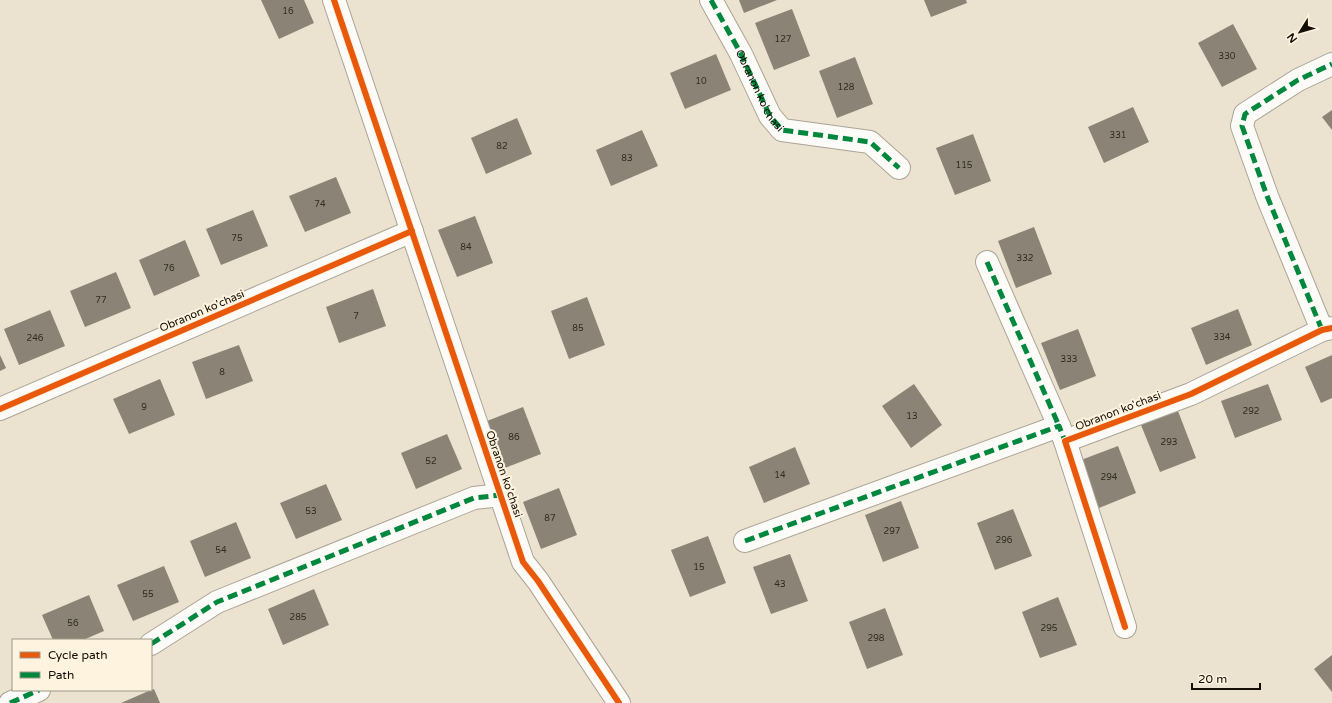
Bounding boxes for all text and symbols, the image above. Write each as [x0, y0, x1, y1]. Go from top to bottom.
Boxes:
house number: 16 [282, 6, 294, 17]
north arrow [1280, 12, 1320, 52]
text: N [1285, 30, 1300, 45]
house number: 127 [775, 34, 792, 45]
street label: Obranon ko'chasi [733, 47, 787, 134]
house number: 330 [1219, 51, 1236, 62]
house number: 10 [695, 76, 707, 87]
house number: 128 [838, 82, 855, 93]
house number: 331 [1110, 130, 1126, 141]
house number: 82 [496, 141, 508, 152]
house number: 83 [621, 153, 633, 164]
house number: 115 [956, 160, 973, 171]
house number: 74 [314, 199, 326, 210]
house number: 75 [231, 233, 243, 244]
house number: 84 [460, 242, 472, 253]
house number: 332 [1017, 253, 1033, 264]
house number: 76 [163, 263, 175, 274]
street label: Obranon ko'chasi [158, 287, 246, 335]
house number: 77 [95, 295, 107, 306]
house number: 7 [353, 311, 359, 322]
house number: 85 [572, 323, 584, 334]
house number: 334 [1214, 332, 1231, 343]
house number: 246 [27, 333, 44, 344]
house number: 333 [1061, 354, 1077, 365]
house number: 8 [219, 367, 225, 378]
street label: Obranon ko'chasi [1073, 389, 1163, 433]
house number: 9 [141, 402, 147, 413]
house number: 292 [1243, 406, 1259, 417]
house number: 13 [906, 411, 918, 422]
street label: Obranon ko'chasi [483, 429, 525, 519]
house number: 86 [508, 432, 520, 443]
house number: 293 [1161, 437, 1177, 448]
house number: 52 [425, 456, 437, 467]
house number: 14 [774, 470, 786, 481]
house number: 294 [1101, 472, 1118, 483]
house number: 53 [305, 506, 317, 517]
house number: 87 [544, 513, 556, 524]
house number: 297 [884, 526, 901, 537]
house number: 296 [996, 535, 1013, 546]
house number: 54 [215, 545, 227, 556]
house number: 15 [693, 562, 705, 573]
house number: 43 [774, 579, 786, 590]
house number: 55 [142, 589, 154, 600]
house number: 285 [290, 612, 307, 623]
house number: 56 [67, 618, 79, 629]
house number: 295 [1041, 623, 1058, 634]
house number: 298 [868, 633, 885, 644]
legend [12, 639, 152, 691]
text: Cycle path [48, 648, 107, 662]
scale bar [1192, 665, 1260, 691]
text: Path [48, 668, 74, 682]
text: 20 m [1198, 672, 1227, 686]

